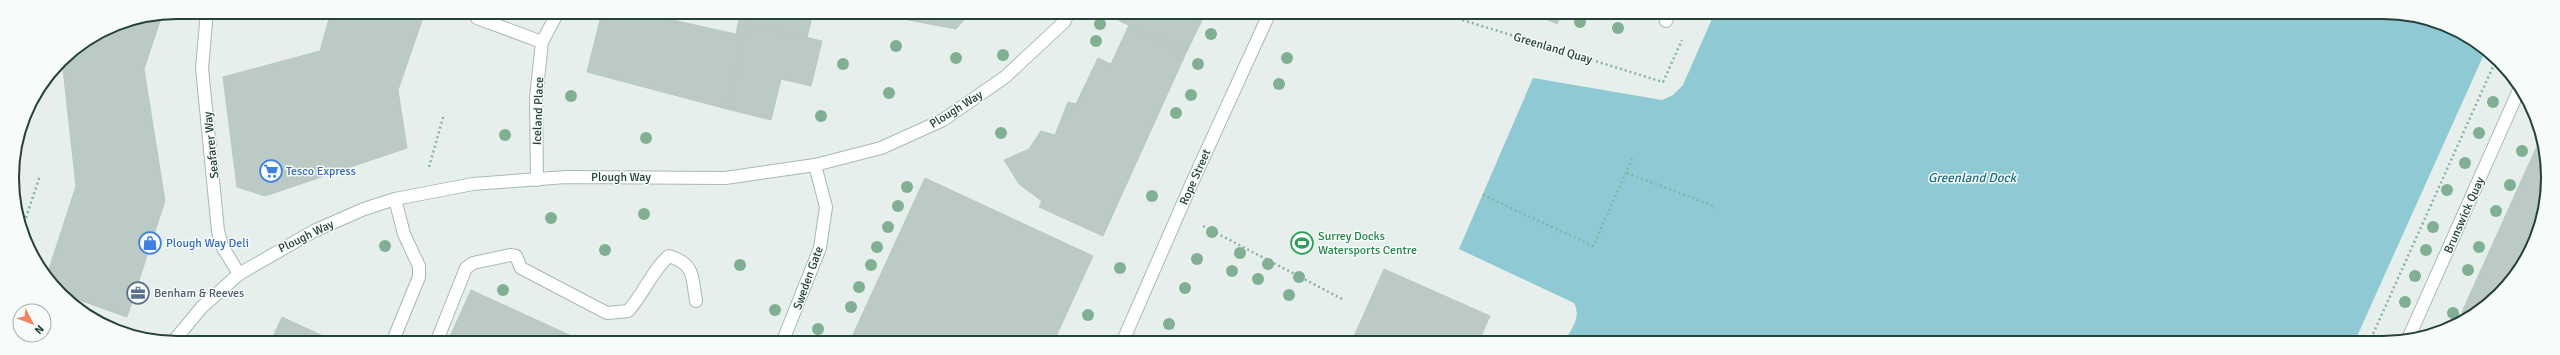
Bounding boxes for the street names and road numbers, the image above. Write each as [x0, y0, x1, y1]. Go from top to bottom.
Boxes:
street label: Greenland Quay [1512, 29, 1594, 68]
street label: Iceland Place [530, 77, 547, 145]
street label: Plough Way [927, 87, 986, 132]
street label: Seafarer Way [200, 110, 222, 179]
street label: Rope Street [1176, 147, 1214, 207]
street label: Plough Way [591, 170, 651, 185]
street label: Brunswick Quay [2441, 174, 2488, 256]
street label: Plough Way [276, 216, 337, 256]
street label: Sweden Gate [790, 244, 827, 312]

